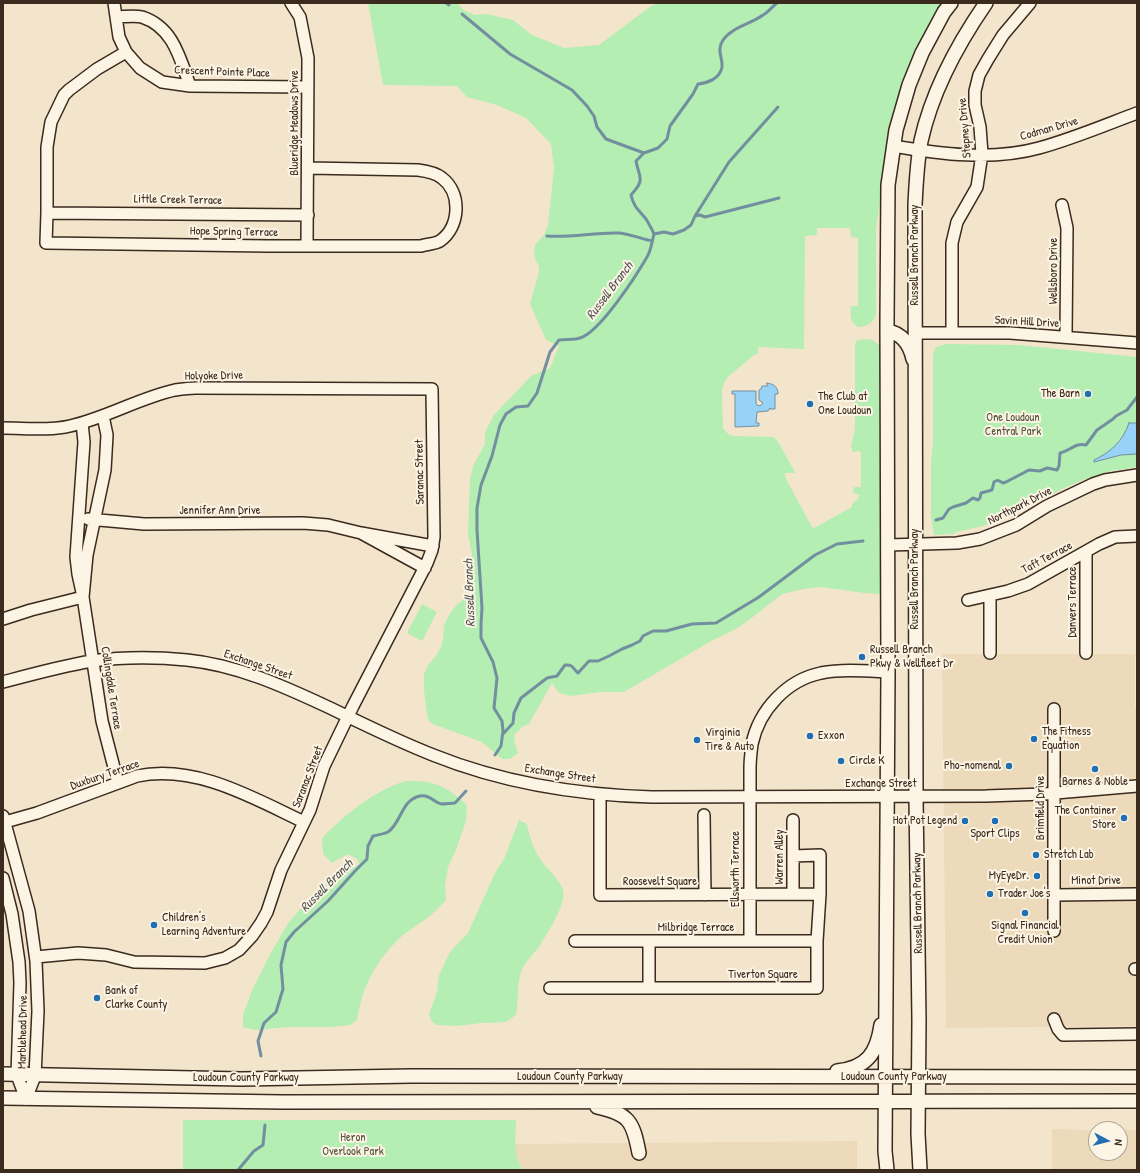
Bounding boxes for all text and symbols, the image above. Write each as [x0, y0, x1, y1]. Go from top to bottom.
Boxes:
street label: Crescent Pointe Place [174, 63, 270, 81]
street label: Blueridge Meadows Drive [288, 70, 302, 176]
street label: Stepney Drive [955, 97, 975, 159]
street label: Codman Drive [1018, 114, 1080, 144]
street label: Little Creek Terrace [134, 192, 222, 208]
street label: Russell Branch Parkway [908, 205, 922, 305]
street label: Hope Spring Terrace [190, 224, 278, 240]
street label: Wellsboro Drive [1047, 238, 1061, 304]
water label: Russell Branch [583, 259, 637, 323]
street label: Savin Hill Drive [994, 313, 1060, 331]
street label: Holyoke Drive [185, 368, 243, 384]
place label: The Barn [1041, 387, 1080, 401]
marker: The Barn [1083, 389, 1093, 399]
place label: The Club at One Loudoun [818, 390, 871, 418]
marker: The Club at One Loudoun [805, 399, 815, 409]
park label: One Loudoun Central Park [985, 411, 1041, 439]
street label: Saranac Street [412, 439, 428, 505]
street label: Northpark Drive [986, 484, 1054, 528]
street label: Jennifer Ann Drive [179, 504, 261, 518]
street label: Russell Branch Parkway [908, 529, 922, 629]
street label: Taft Terrace [1019, 539, 1075, 577]
water label: Russell Branch [461, 559, 479, 627]
street label: Danvers Terrace [1066, 566, 1080, 638]
place label: Russell Branch Pkwy & Wellfleet Dr [870, 643, 954, 671]
street label: Collingdale Terrace [97, 645, 125, 731]
street label: Exchange Street [222, 647, 294, 683]
marker: Russell Branch Pkwy & Wellfleet Dr [857, 652, 867, 662]
place label: The Fitness Equation [1042, 725, 1091, 753]
place label: Virginia Tire & Auto [705, 726, 754, 754]
place label: Exxon [818, 729, 844, 743]
marker: Exxon [805, 731, 815, 741]
marker: The Fitness Equation [1029, 734, 1039, 744]
marker: Virginia Tire & Auto [692, 735, 702, 745]
street label: Saranac Street [290, 744, 326, 810]
place label: Circle K [849, 754, 885, 768]
street label: Duxbury Terrace [69, 756, 141, 794]
marker: Circle K [836, 756, 846, 766]
place label: Pho-nomenal [944, 759, 1001, 773]
street label: Exchange Street [524, 761, 596, 787]
marker: Pho-nomenal [1004, 761, 1014, 771]
marker: Barnes & Noble [1090, 764, 1100, 774]
place label: Barnes & Noble [1062, 775, 1128, 789]
street label: Brimfield Drive [1034, 776, 1048, 840]
street label: Exchange Street [845, 777, 917, 791]
place label: The Container Store [1055, 804, 1116, 832]
marker: The Container Store [1119, 813, 1129, 823]
place label: Hot Pot Legend [893, 814, 957, 828]
marker: Hot Pot Legend [960, 816, 970, 826]
marker: Sport Clips [990, 816, 1000, 826]
place label: Sport Clips [970, 827, 1020, 841]
street label: Warren Alley [773, 829, 787, 885]
street label: Ellsworth Terrace [729, 831, 743, 907]
place label: Stretch Lab [1044, 848, 1094, 862]
marker: Stretch Lab [1031, 850, 1041, 860]
street label: Russell Branch Parkway [910, 852, 926, 954]
water label: Russell Branch [297, 856, 357, 916]
place label: MyEyeDr. [989, 869, 1029, 883]
marker: MyEyeDr. [1032, 871, 1042, 881]
street label: Minot Drive [1071, 874, 1121, 888]
street label: Roosevelt Square [623, 875, 697, 889]
place label: Trader Joe's [998, 887, 1050, 901]
marker: Trader Joe's [985, 889, 995, 899]
marker: Signal Financial Credit Union [1020, 908, 1030, 918]
place label: Children's Learning Adventure [162, 911, 246, 939]
place label: Signal Financial Credit Union [991, 919, 1059, 947]
marker: Children's Learning Adventure [149, 920, 159, 930]
street label: Milbridge Terrace [658, 921, 734, 935]
street label: Tiverton Square [728, 968, 798, 982]
place label: Bank of Clarke County [105, 984, 167, 1012]
marker: Bank of Clarke County [92, 993, 102, 1003]
street label: Marblehead Drive [15, 995, 31, 1069]
street label: Loudoun County Parkway [517, 1070, 623, 1084]
street label: Loudoun County Parkway [841, 1070, 947, 1084]
street label: Loudoun County Parkway [193, 1071, 299, 1085]
north arrow [1088, 1121, 1128, 1161]
park label: Heron Overlook Park [322, 1131, 384, 1159]
text: N [1112, 1139, 1126, 1146]

